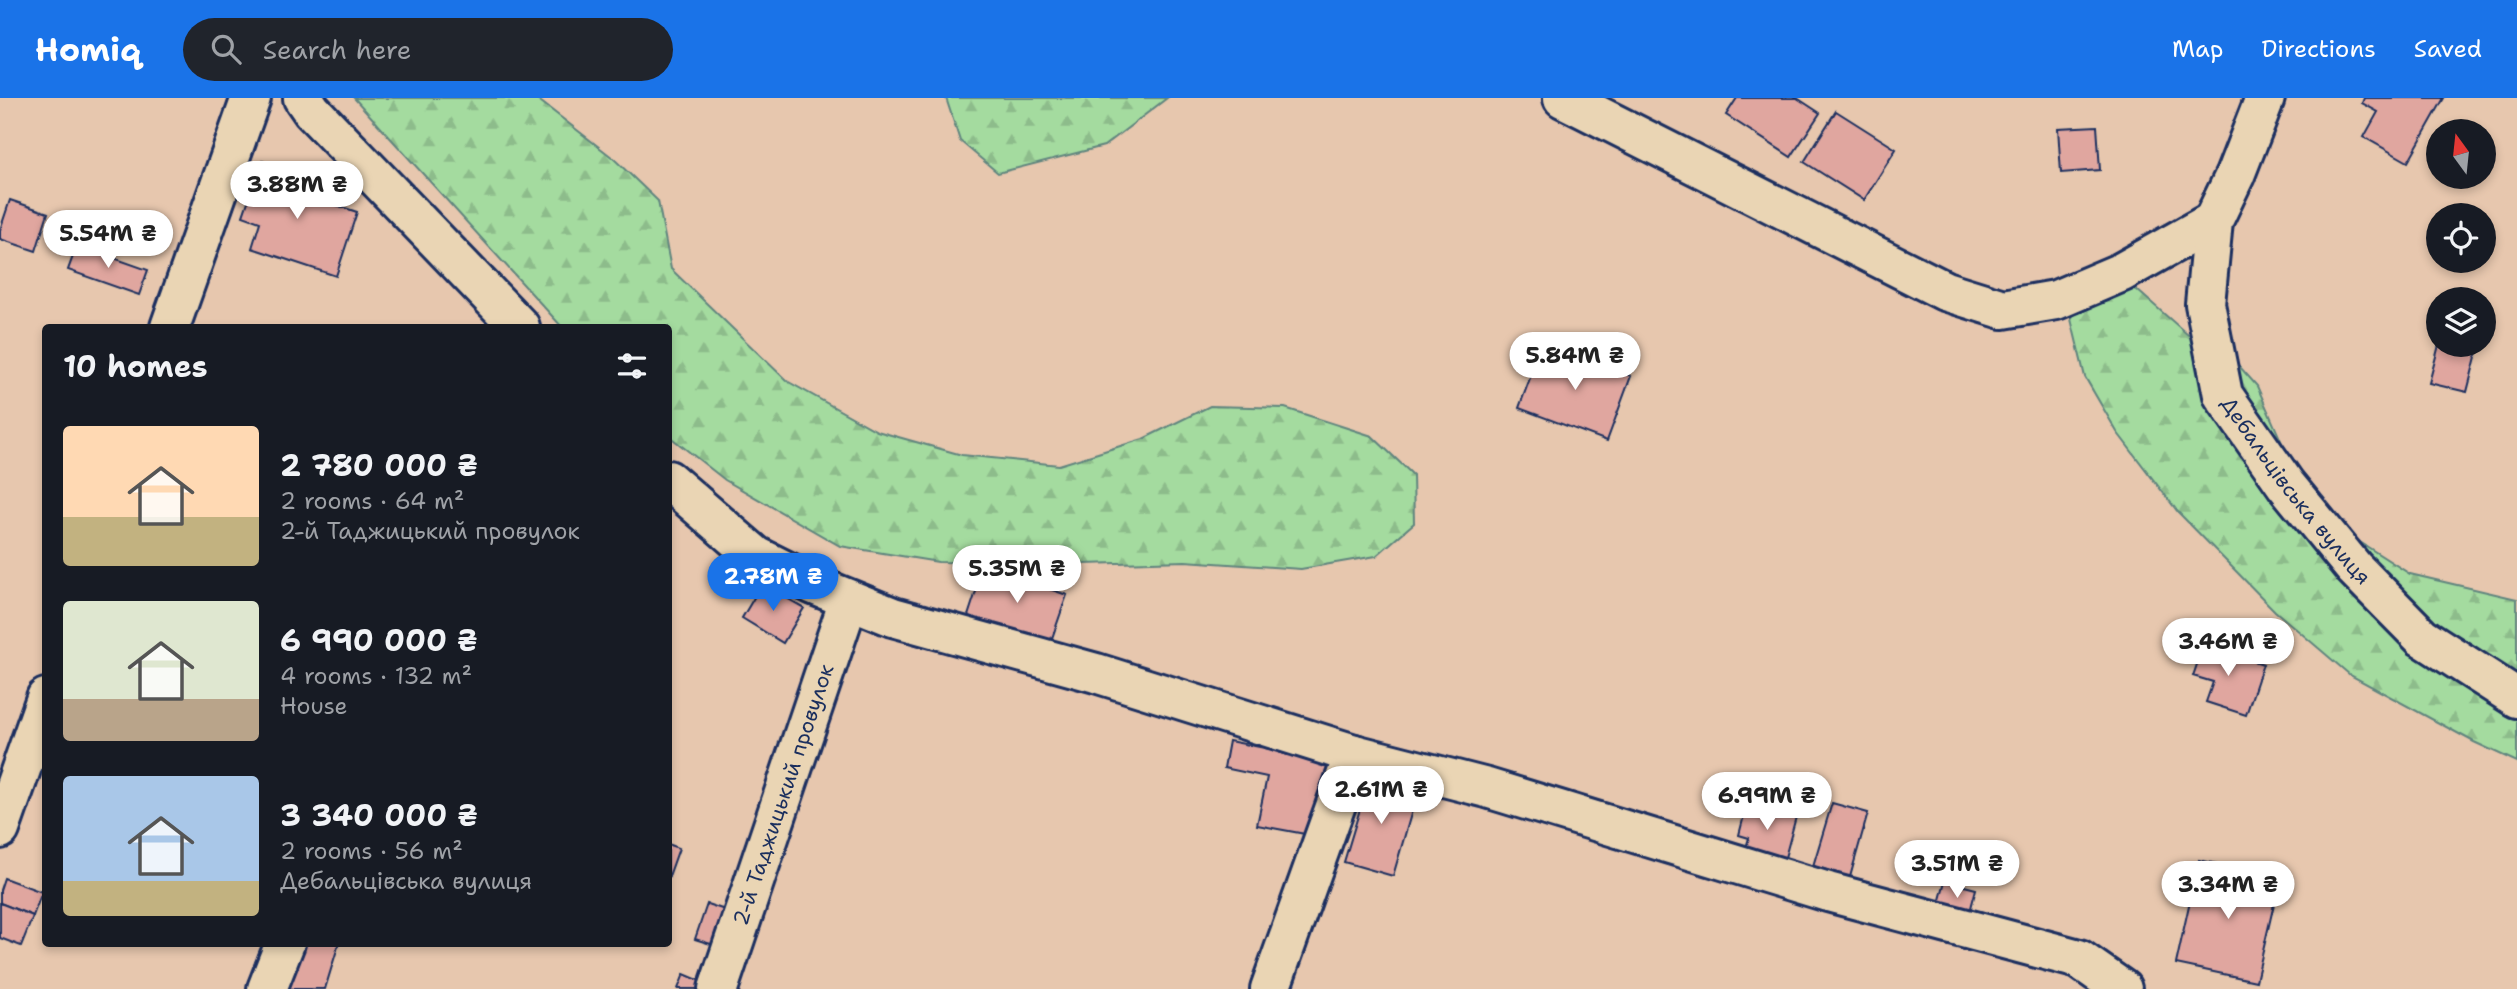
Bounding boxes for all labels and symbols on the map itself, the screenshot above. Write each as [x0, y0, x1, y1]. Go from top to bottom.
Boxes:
north arrow [2426, 119, 2496, 189]
pin: 3.88M ₴ [232, 162, 362, 221]
pin: 5.54M ₴ [43, 211, 173, 270]
pin: 5.84M ₴ [1510, 332, 1640, 392]
street label: Дебальцівська вулиця [2214, 391, 2377, 591]
pin: 5.35M ₴ [952, 546, 1082, 605]
pin: 2.78M ₴ [708, 554, 838, 613]
pin: 3.46M ₴ [2163, 618, 2293, 678]
street label: 2-й Таджицький провулок [726, 661, 840, 929]
pin: 2.61M ₴ [1316, 766, 1446, 826]
pin: 6.99M ₴ [1702, 772, 1832, 832]
pin: 3.51M ₴ [1892, 840, 2022, 900]
pin: 3.34M ₴ [2163, 862, 2293, 921]

